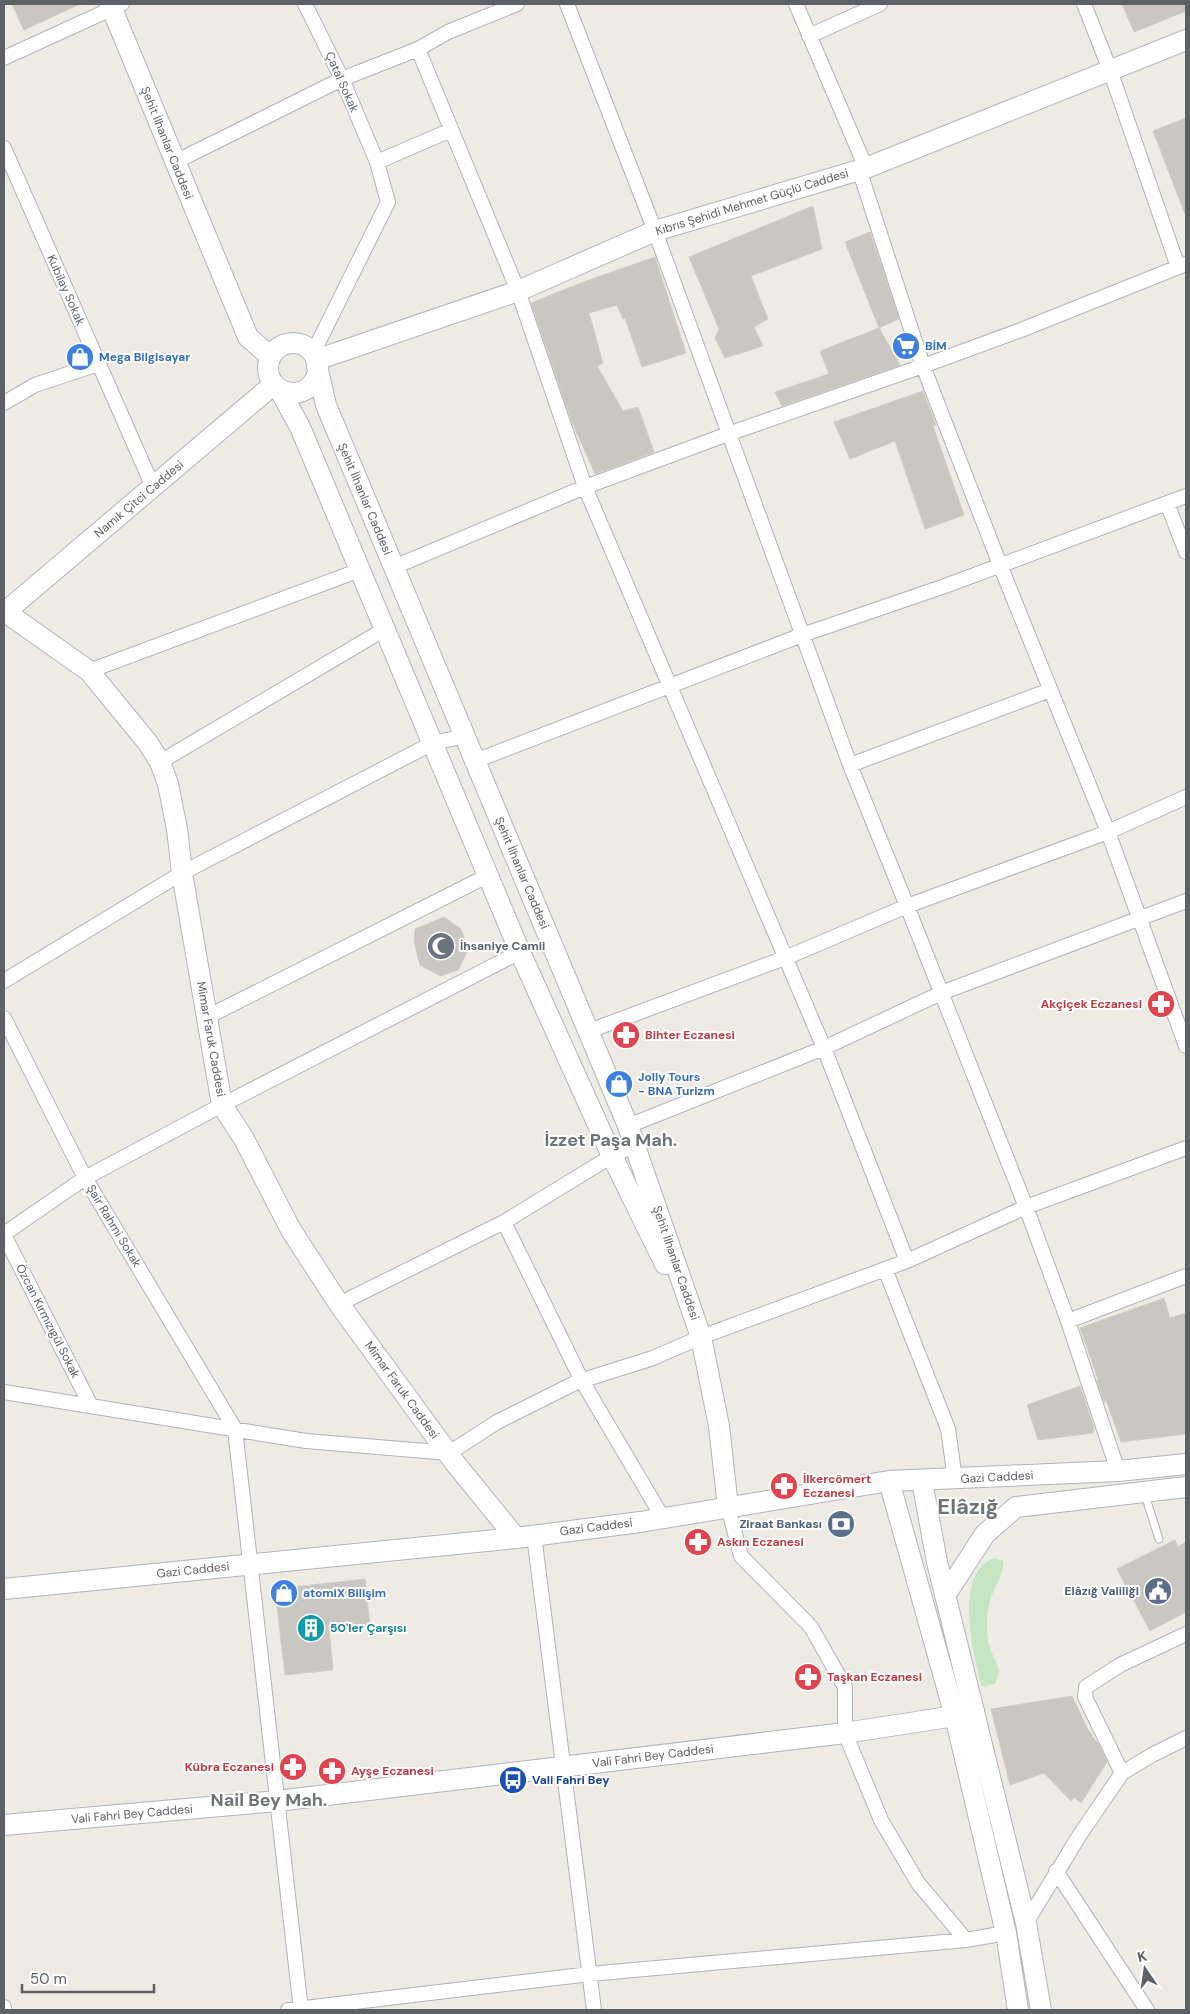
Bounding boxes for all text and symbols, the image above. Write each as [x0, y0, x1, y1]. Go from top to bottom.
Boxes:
street label: Çatal Sokak [322, 49, 362, 115]
street label: Şehit İlhanlar Caddesi [137, 84, 197, 202]
street label: Kıbrıs Şehidi Mehmet Güçlü Caddesi [653, 165, 851, 239]
street label: Kubilay Sokak [43, 252, 89, 328]
supermarket icon: BİM [891, 331, 921, 361]
place label: BİM [925, 338, 947, 354]
shop icon: Mega Bilgisayar [65, 342, 95, 372]
place label: Mega Bilgisayar [99, 349, 190, 365]
street label: Şehit İlhanlar Caddesi [334, 441, 396, 557]
street label: Namık Çitci Caddesi [91, 457, 187, 541]
street label: Şehit İlhanlar Caddesi [491, 815, 553, 931]
mosque icon: İhsaniye Camii [426, 931, 456, 961]
place label: İhsaniye Camii [460, 938, 545, 954]
street label: Mimar Faruk Caddesi [193, 980, 229, 1098]
pharmacy icon: Akçiçek Eczanesi [1146, 989, 1176, 1019]
place label: Akçiçek Eczanesi [1041, 996, 1142, 1012]
pharmacy icon: Bihter Eczanesi [611, 1020, 641, 1050]
place label: Bihter Eczanesi [645, 1027, 735, 1043]
shop icon: Jolly Tours - BNA Turizm [604, 1069, 634, 1099]
place label: Jolly Tours - BNA Turizm [638, 1069, 715, 1099]
district label: İzzet Paşa Mah. [545, 1128, 677, 1152]
street label: Şair Rahmi Sokak [83, 1182, 145, 1270]
street label: Şehit İlhanlar Caddesi [649, 1204, 703, 1322]
street label: Özcan Kırmızıgül Sokak [12, 1261, 84, 1381]
street label: Mimar Faruk Caddesi [361, 1338, 443, 1442]
street label: Gazi Caddesi [960, 1467, 1034, 1487]
pharmacy icon: İlkercömert Eczanesi [769, 1471, 799, 1501]
place label: İlkercömert Eczanesi [803, 1471, 871, 1501]
district label: Elâzığ [937, 1492, 999, 1521]
bank icon: Ziraat Bankası [826, 1509, 856, 1539]
street label: Gazi Caddesi [559, 1515, 633, 1539]
place label: Ziraat Bankası [739, 1516, 822, 1532]
pharmacy icon: Askın Eczanesi [683, 1527, 713, 1557]
place label: Askın Eczanesi [717, 1534, 804, 1550]
street label: Gazi Caddesi [156, 1558, 230, 1582]
public building icon: Elâzığ Valiliği [1143, 1576, 1173, 1606]
shop icon: atomiX Bilişim [269, 1578, 299, 1608]
place label: Elâzığ Valiliği [1065, 1583, 1139, 1599]
place label: atomiX Bilişim [303, 1585, 386, 1601]
building icon: 50'ler Çarşısı [296, 1613, 326, 1643]
place label: 50'ler Çarşısı [330, 1620, 406, 1636]
pharmacy icon: Taşkan Eczanesi [793, 1662, 823, 1692]
place label: Taşkan Eczanesi [827, 1669, 922, 1685]
street label: Vali Fahri Bey Caddesi [591, 1741, 715, 1771]
pharmacy icon: Kübra Eczanesi [278, 1752, 308, 1782]
pharmacy icon: Ayşe Eczanesi [317, 1756, 347, 1786]
place label: Kübra Eczanesi [185, 1759, 274, 1775]
place label: Ayşe Eczanesi [351, 1763, 434, 1779]
bus stop icon: Vali Fahri Bey [498, 1765, 528, 1795]
place label: Vali Fahri Bey [532, 1772, 610, 1788]
district label: Nail Bey Mah. [211, 1788, 327, 1812]
street label: Vali Fahri Bey Caddesi [70, 1801, 194, 1827]
north arrow [1120, 1944, 1170, 1994]
text: K [1136, 1947, 1149, 1966]
scale bar [22, 1962, 155, 1994]
text: 50 m [30, 1969, 67, 1989]

